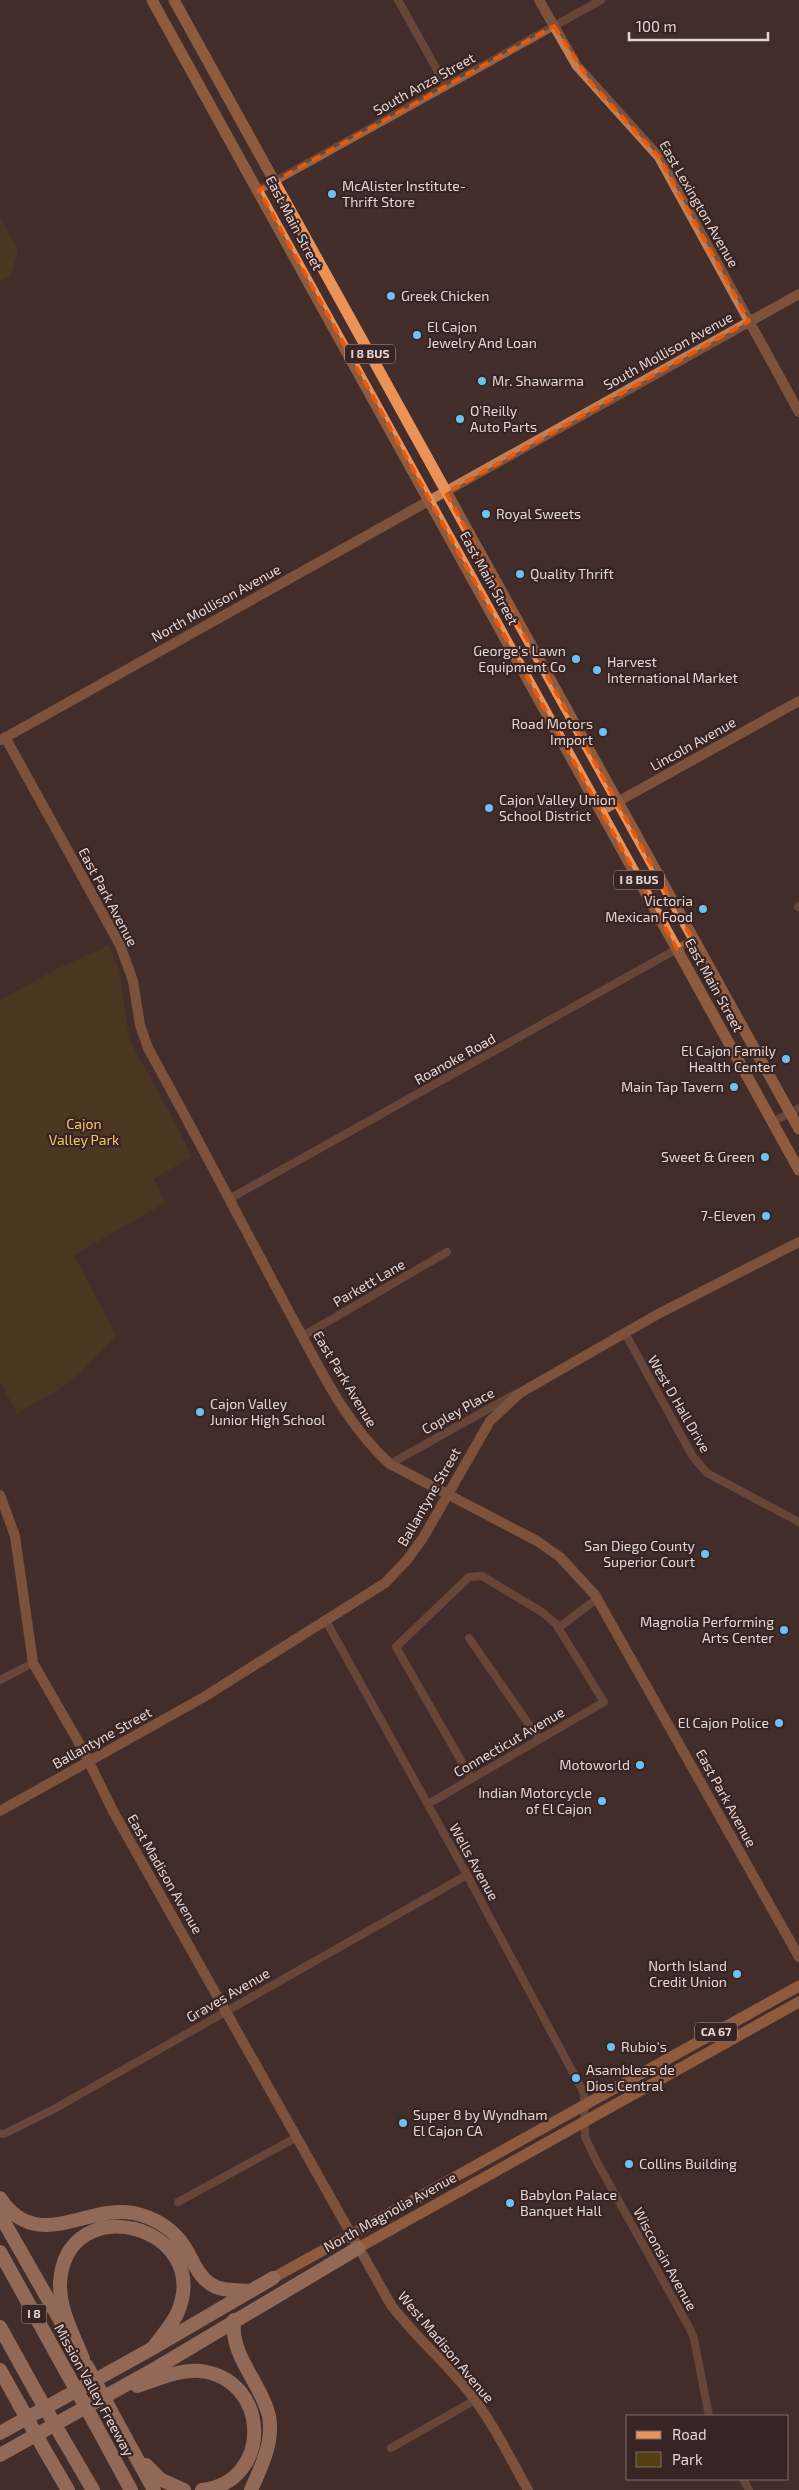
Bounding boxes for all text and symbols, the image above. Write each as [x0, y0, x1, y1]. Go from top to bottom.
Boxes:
scale bar [629, 10, 768, 42]
text: 100 m [636, 17, 677, 35]
street label: South Anza Street [370, 49, 478, 119]
street label: East Lexington Avenue [656, 137, 743, 270]
street label: East Main Street [262, 173, 327, 273]
place label: McAlister Institute- Thrift Store [342, 177, 466, 210]
marker: McAlister Institute- Thrift Store [326, 188, 338, 200]
place label: Greek Chicken [401, 287, 489, 304]
marker: Greek Chicken [385, 290, 397, 302]
street label: South Mollison Avenue [600, 308, 735, 393]
place label: El Cajon Jewelry And Loan [427, 318, 537, 351]
marker: El Cajon Jewelry And Loan [411, 329, 423, 341]
road number: I 8 BUS [345, 344, 395, 364]
place label: Mr. Shawarma [492, 372, 584, 389]
marker: Mr. Shawarma [476, 375, 488, 387]
place label: O'Reilly Auto Parts [470, 402, 537, 435]
marker: O'Reilly Auto Parts [454, 413, 466, 425]
place label: Royal Sweets [496, 505, 581, 522]
marker: Royal Sweets [480, 508, 492, 520]
street label: East Main Street [457, 528, 522, 628]
street label: North Mollison Avenue [148, 560, 283, 645]
place label: Quality Thrift [530, 565, 614, 582]
marker: Quality Thrift [514, 568, 526, 580]
place label: George's Lawn Equipment Co [473, 642, 566, 675]
marker: George's Lawn Equipment Co [570, 653, 582, 665]
place label: Harvest International Market [607, 653, 738, 686]
marker: Harvest International Market [591, 664, 603, 676]
street label: Lincoln Avenue [647, 713, 739, 774]
place label: Road Motors Import [511, 715, 593, 748]
marker: Road Motors Import [597, 726, 609, 738]
place label: Cajon Valley Union School District [499, 791, 616, 824]
marker: Cajon Valley Union School District [483, 802, 495, 814]
street label: East Park Avenue [75, 845, 142, 949]
road number: I 8 BUS [614, 870, 664, 890]
place label: Victoria Mexican Food [605, 892, 693, 925]
marker: Victoria Mexican Food [697, 903, 709, 915]
street label: East Main Street [682, 935, 747, 1035]
street label: Roanoke Road [411, 1029, 498, 1088]
place label: El Cajon Family Health Center [681, 1042, 777, 1075]
marker: El Cajon Family Health Center [780, 1053, 792, 1065]
place label: Main Tap Tavern [621, 1078, 724, 1095]
marker: Main Tap Tavern [728, 1081, 740, 1093]
park label: Cajon Valley Park [49, 1115, 119, 1148]
place label: Sweet & Green [661, 1148, 755, 1165]
marker: Sweet & Green [759, 1151, 771, 1163]
place label: 7-Eleven [700, 1207, 756, 1224]
marker: 7-Eleven [760, 1210, 772, 1222]
street label: Parkett Lane [330, 1255, 408, 1310]
street label: East Park Avenue [310, 1328, 381, 1430]
street label: West D Hall Drive [645, 1352, 714, 1456]
street label: Copley Place [419, 1384, 497, 1437]
place label: Cajon Valley Junior High School [210, 1395, 326, 1428]
marker: Cajon Valley Junior High School [194, 1406, 206, 1418]
street label: Ballantyne Street [393, 1444, 464, 1549]
place label: San Diego County Superior Court [584, 1537, 696, 1570]
marker: San Diego County Superior Court [699, 1548, 711, 1560]
place label: Magnolia Performing Arts Center [640, 1613, 774, 1646]
marker: Magnolia Performing Arts Center [778, 1624, 790, 1636]
street label: Ballantyne Street [49, 1703, 154, 1772]
street label: Connecticut Avenue [450, 1703, 567, 1780]
place label: El Cajon Police [678, 1714, 769, 1731]
marker: El Cajon Police [773, 1717, 785, 1729]
street label: East Park Avenue [693, 1746, 760, 1850]
place label: Motoworld [559, 1756, 630, 1773]
marker: Motoworld [634, 1759, 646, 1771]
place label: Indian Motorcycle of El Cajon [478, 1784, 592, 1817]
marker: Indian Motorcycle of El Cajon [596, 1795, 608, 1807]
street label: East Madison Avenue [124, 1811, 207, 1937]
street label: Wells Avenue [446, 1820, 503, 1903]
place label: North Island Credit Union [648, 1957, 727, 1990]
street label: Graves Avenue [183, 1964, 273, 2025]
marker: North Island Credit Union [731, 1968, 743, 1980]
road number: CA 67 [695, 2022, 737, 2041]
place label: Rubio's [621, 2038, 667, 2055]
marker: Rubio's [605, 2041, 617, 2053]
place label: Asambleas de Dios Central [586, 2061, 675, 2094]
marker: Asambleas de Dios Central [570, 2072, 582, 2084]
place label: Super 8 by Wyndham El Cajon CA [413, 2106, 547, 2139]
marker: Super 8 by Wyndham El Cajon CA [397, 2117, 409, 2129]
place label: Collins Building [639, 2155, 737, 2172]
marker: Collins Building [623, 2158, 635, 2170]
street label: North Magnolia Avenue [321, 2168, 459, 2255]
place label: Babylon Palace Banquet Hall [520, 2186, 617, 2219]
marker: Babylon Palace Banquet Hall [504, 2197, 516, 2209]
street label: Wisconsin Avenue [630, 2204, 701, 2313]
street label: West Madison Avenue [395, 2287, 498, 2406]
road number: I 8 [22, 2304, 46, 2324]
street label: Mission Valley Freeway [51, 2321, 138, 2459]
legend [626, 2415, 789, 2480]
text: Road [672, 2425, 707, 2443]
text: Park [672, 2450, 703, 2468]

